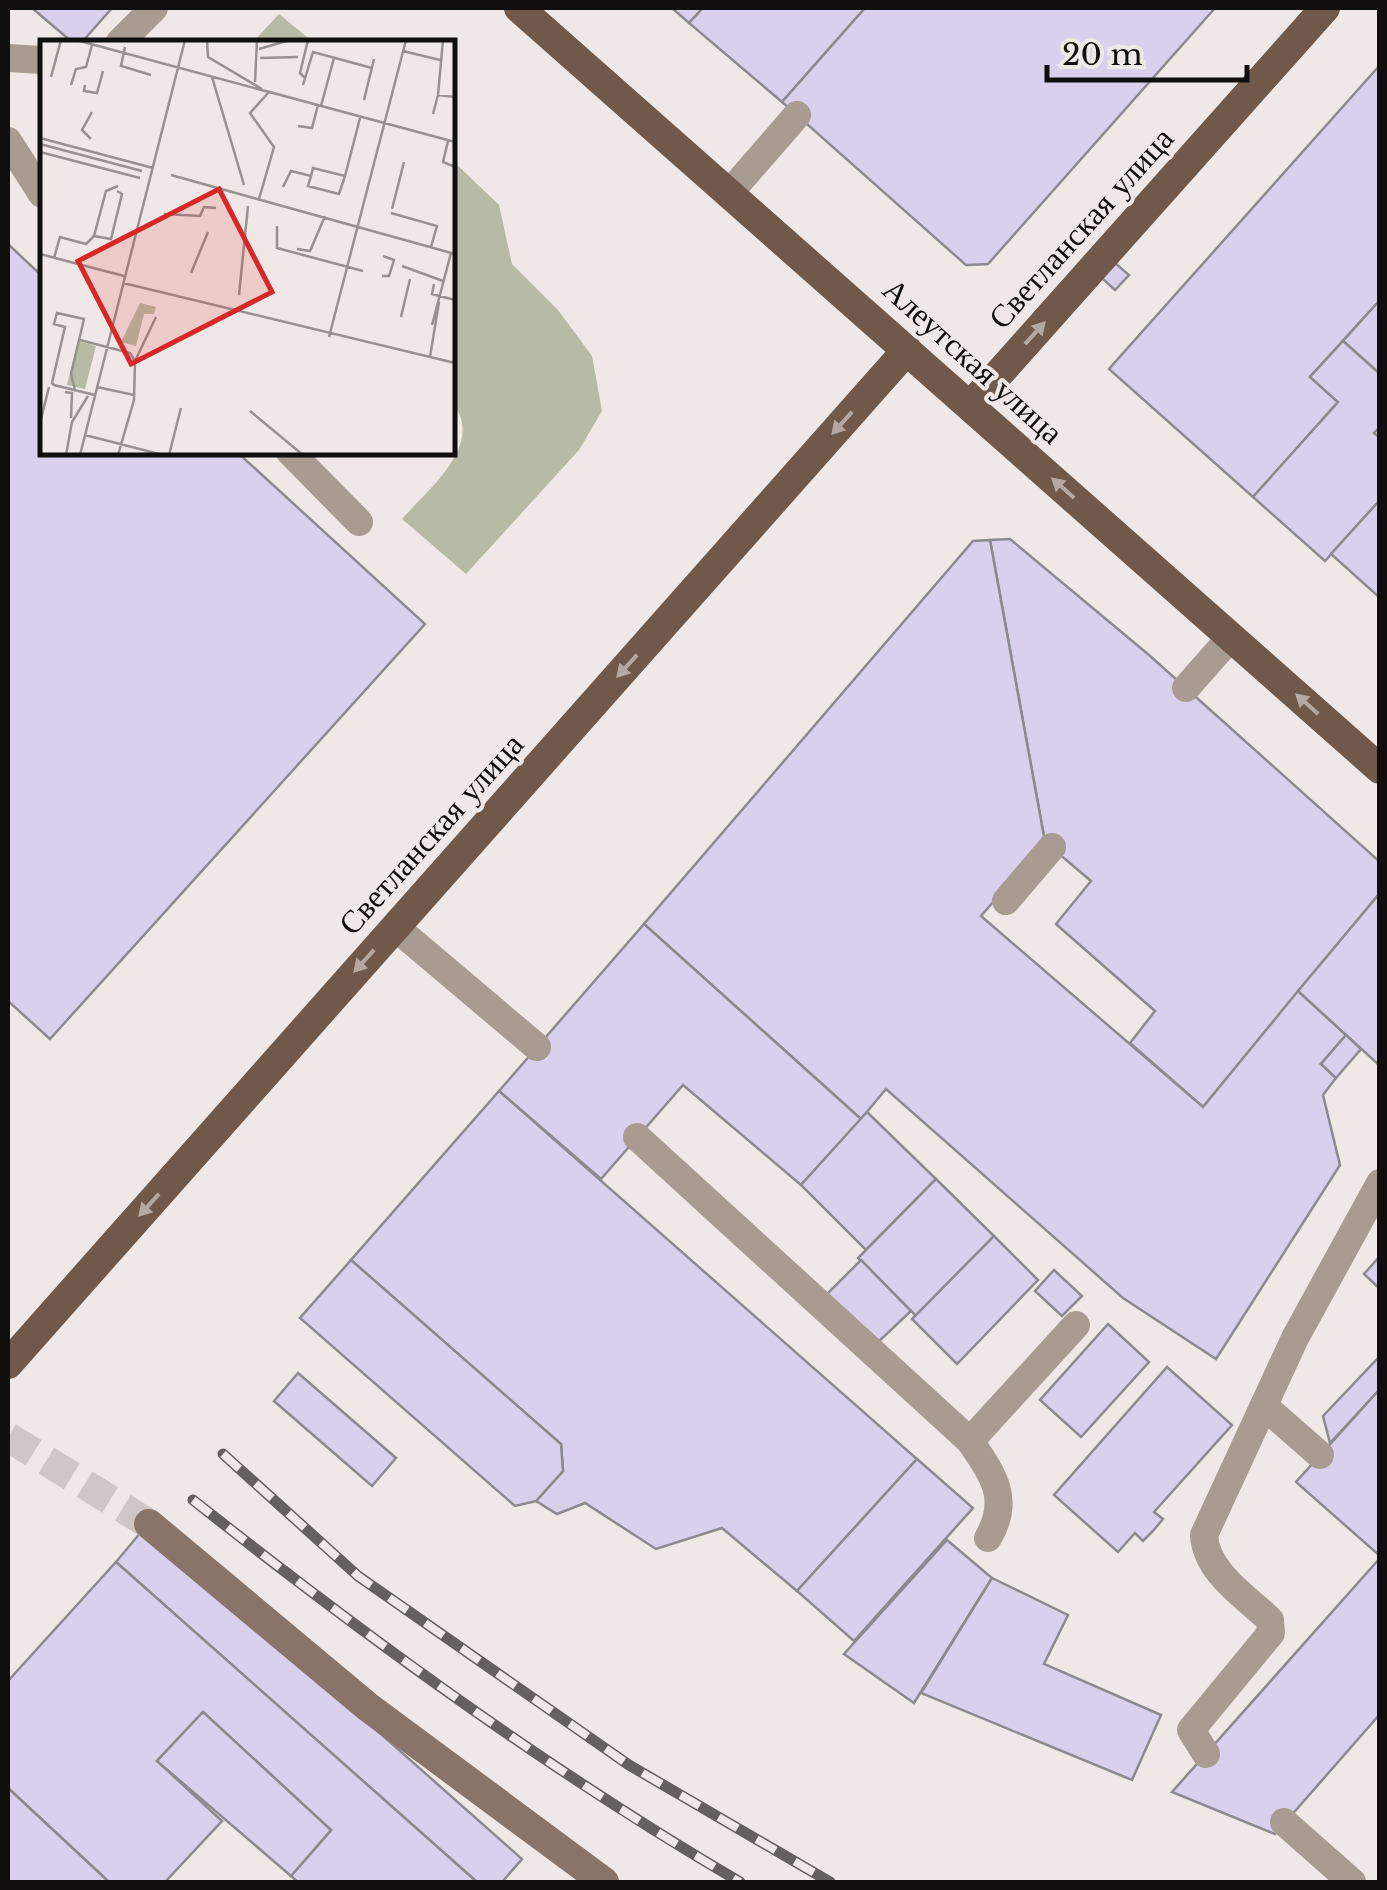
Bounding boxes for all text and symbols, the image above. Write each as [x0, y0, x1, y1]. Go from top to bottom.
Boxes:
scale bar [1047, 20, 1247, 82]
text: 20 m [1062, 36, 1143, 73]
inset map [40, 40, 455, 455]
street label: Светланская улица [980, 119, 1182, 337]
street label: Алеутская улица [874, 269, 1072, 453]
one-way arrow [1023, 321, 1045, 346]
one-way arrow [832, 410, 854, 435]
one-way arrow [1051, 478, 1076, 500]
one-way arrow [616, 653, 638, 678]
one-way arrow [1295, 693, 1319, 716]
street label: Светланская улица [330, 725, 532, 943]
one-way arrow [354, 949, 376, 974]
one-way arrow [138, 1192, 160, 1217]

